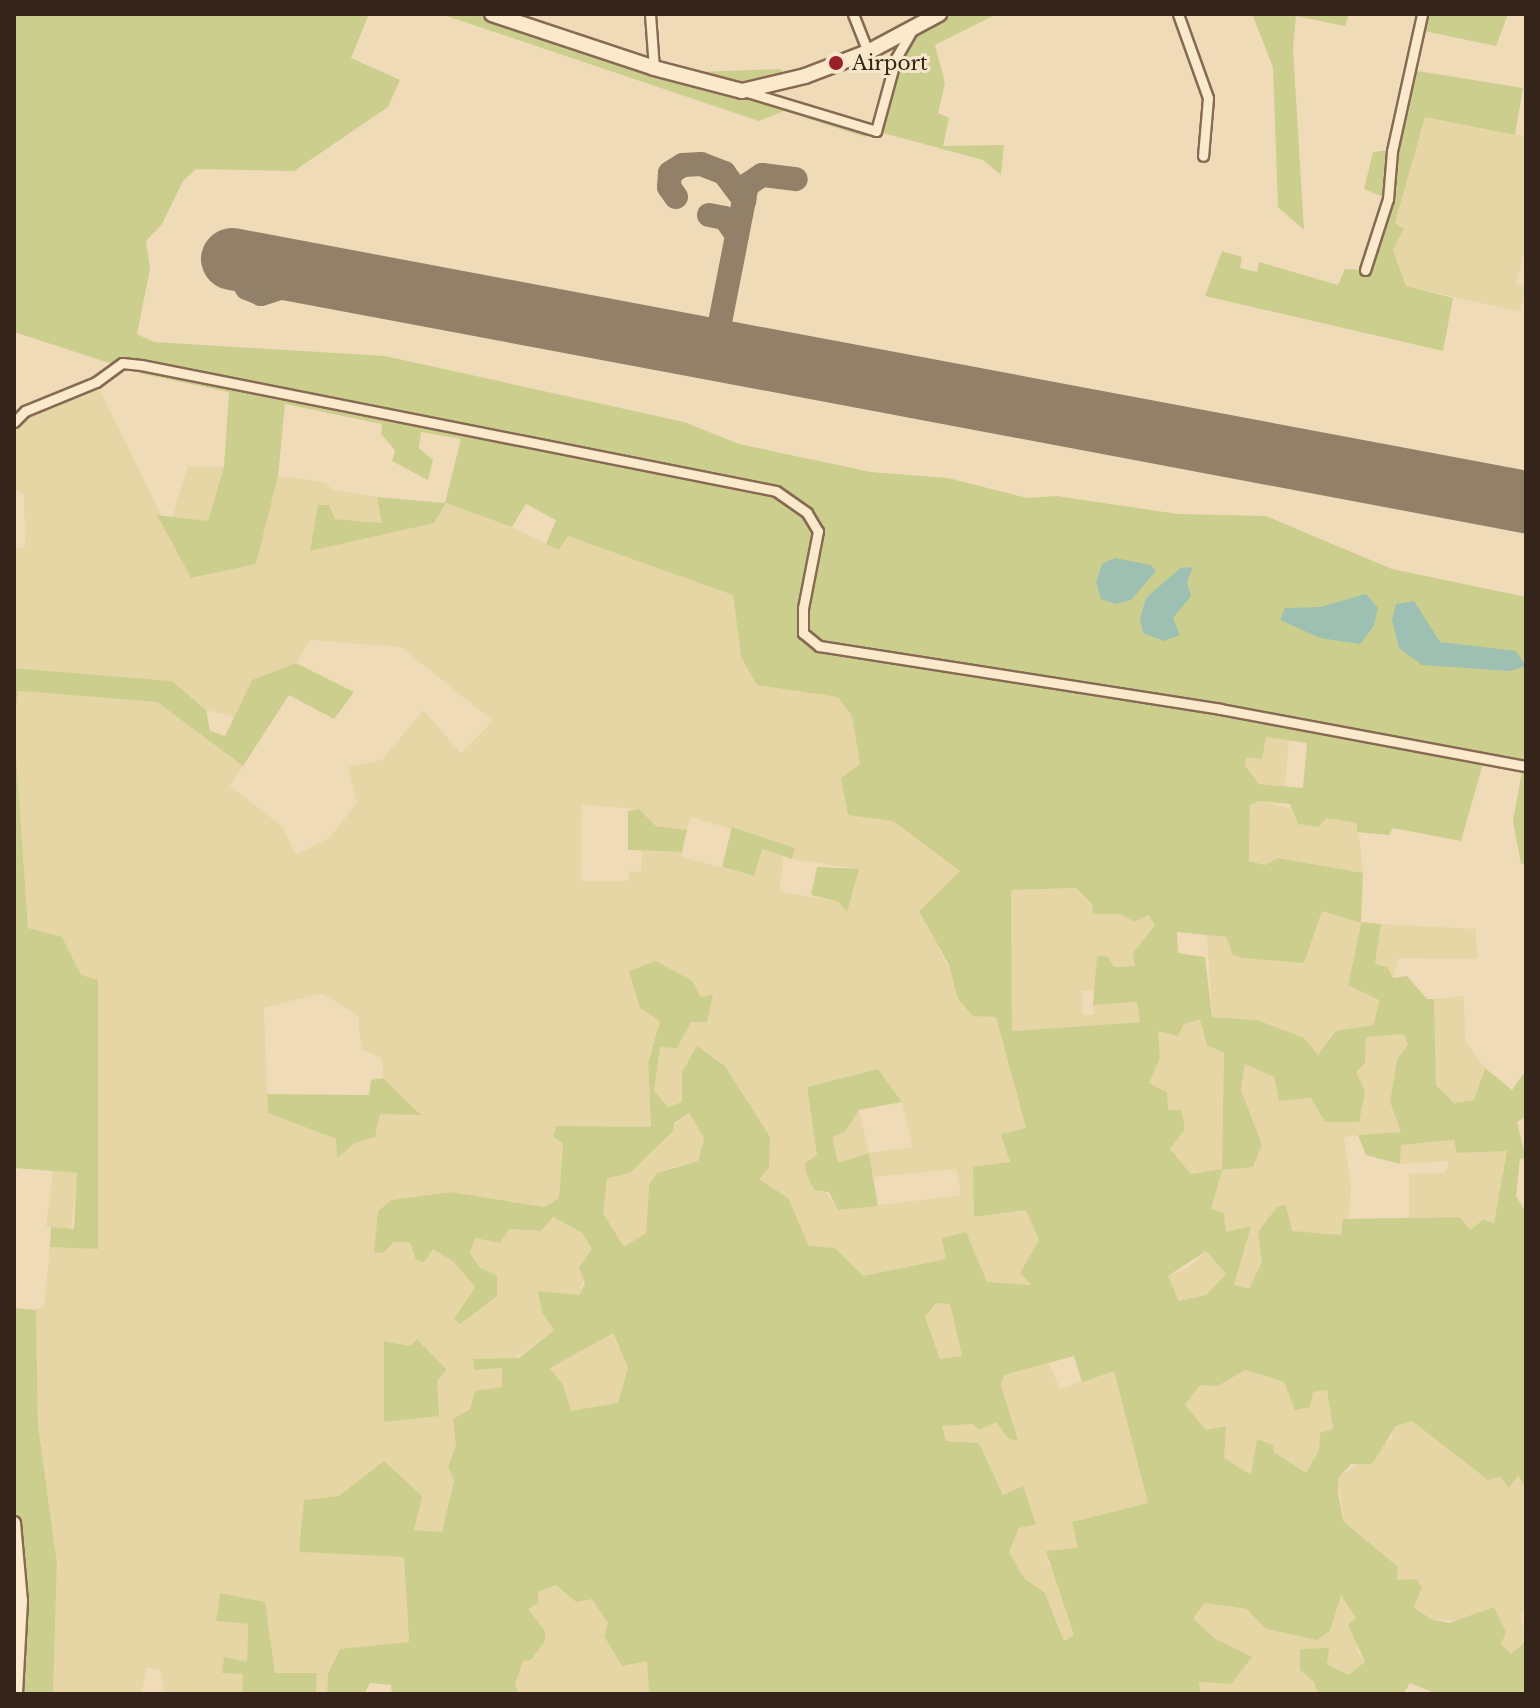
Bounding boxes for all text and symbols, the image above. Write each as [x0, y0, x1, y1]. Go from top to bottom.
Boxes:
place label: Airport [852, 51, 928, 75]
marker: Airport [827, 54, 845, 72]

